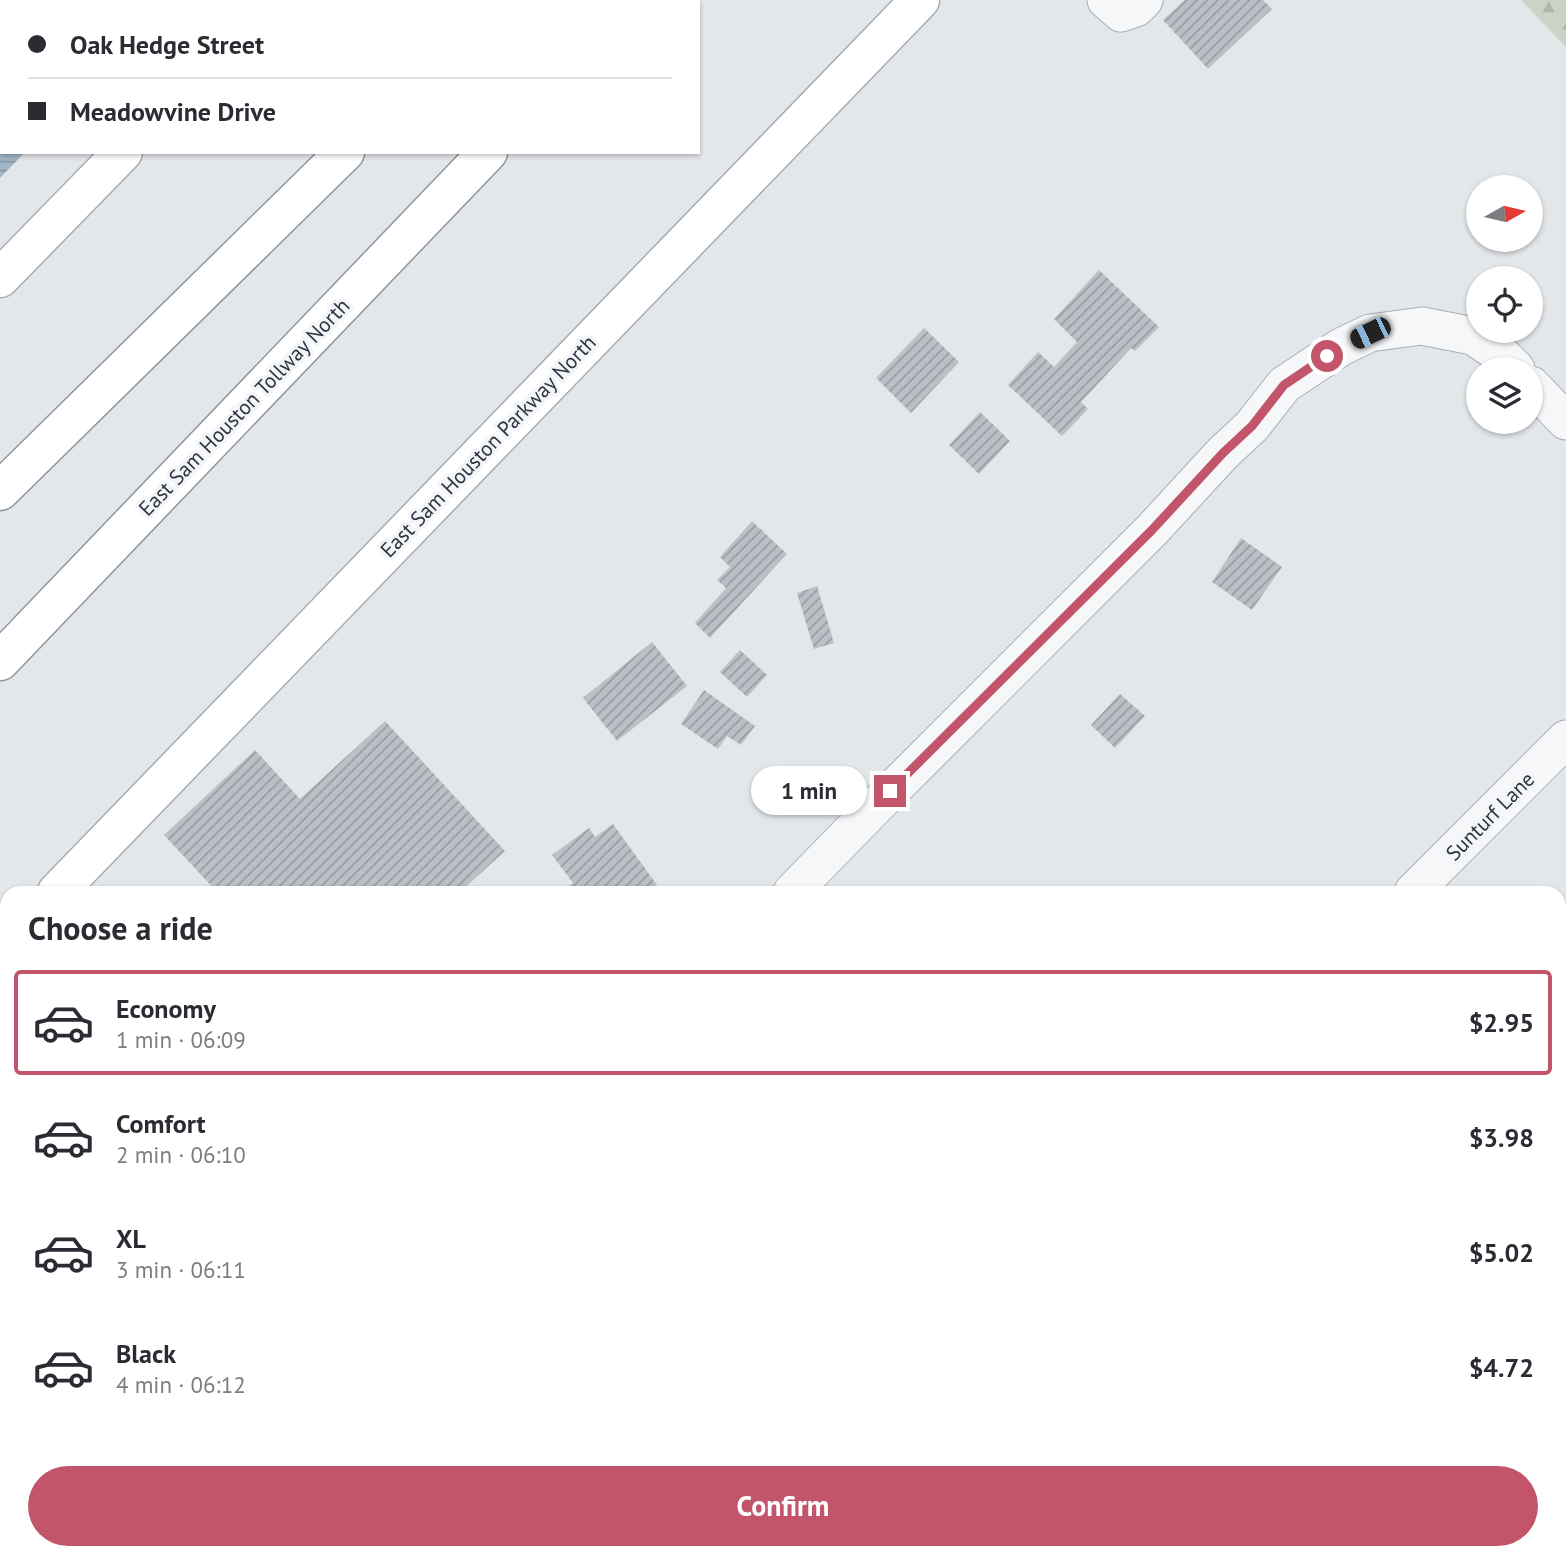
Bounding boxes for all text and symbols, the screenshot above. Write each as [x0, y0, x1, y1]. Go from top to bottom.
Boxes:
text: Oak Hedge Street [70, 28, 264, 61]
text: Meadowvine Drive [70, 95, 276, 128]
north arrow [1466, 175, 1544, 252]
map controls [1466, 175, 1543, 434]
button: locate [1466, 266, 1543, 343]
street label: East Sam Houston Tollway North [133, 292, 355, 522]
car [1347, 314, 1394, 352]
street label: East Sam Houston Parkway North [374, 329, 602, 563]
route start [1311, 340, 1343, 372]
button: layers [1466, 357, 1543, 434]
callout: 1 min [750, 766, 866, 816]
street label: Sunturf Lane [1440, 766, 1540, 866]
route end [874, 775, 906, 807]
text: 1 min [781, 776, 837, 805]
text: Choose a ride [28, 907, 213, 949]
icon: car [32, 991, 95, 1054]
text: Economy [116, 992, 216, 1025]
text: $2.95 [1469, 1006, 1534, 1039]
text: 1 min · 06:09 [116, 1025, 246, 1054]
icon: car [32, 1106, 95, 1169]
text: Comfort [116, 1107, 206, 1140]
text: $3.98 [1469, 1121, 1534, 1154]
text: 2 min · 06:10 [116, 1140, 246, 1169]
icon: car [32, 1221, 95, 1284]
text: XL [116, 1222, 146, 1255]
text: $5.02 [1469, 1236, 1534, 1269]
text: 3 min · 06:11 [116, 1255, 246, 1284]
icon: car [32, 1336, 95, 1399]
text: Black [116, 1337, 176, 1370]
text: $4.72 [1469, 1351, 1534, 1384]
text: 4 min · 06:12 [116, 1370, 246, 1399]
button: Confirm [28, 1466, 1538, 1546]

